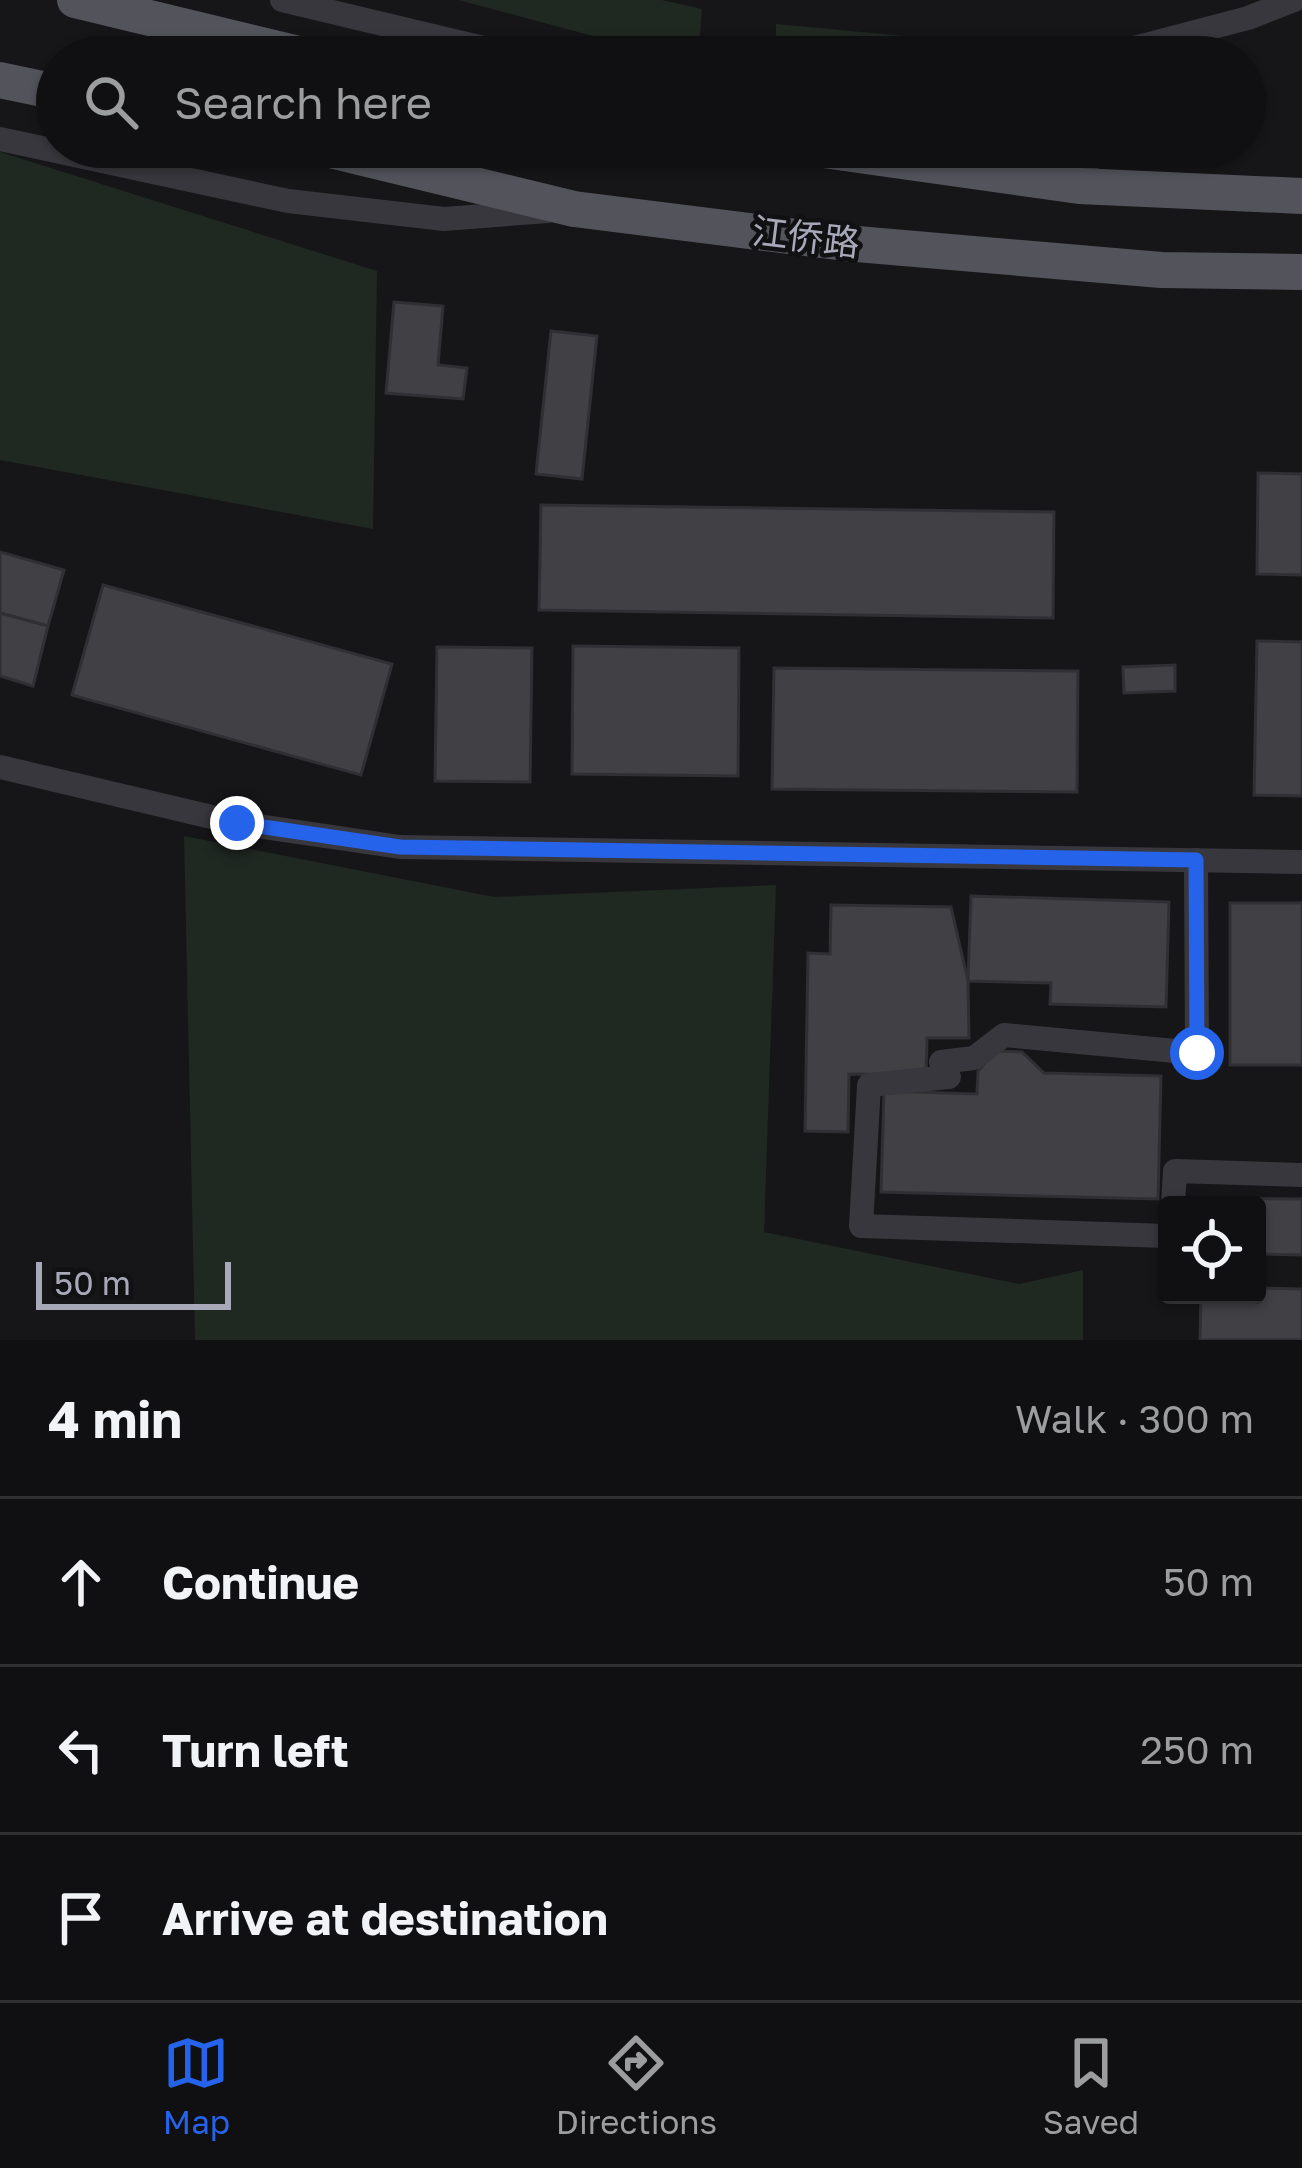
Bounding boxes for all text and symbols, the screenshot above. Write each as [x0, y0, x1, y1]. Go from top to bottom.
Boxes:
search box [36, 36, 1266, 168]
icon: search [78, 69, 144, 135]
text: Search here [174, 75, 432, 129]
street label: 江侨路 [750, 209, 862, 264]
route end [210, 796, 264, 850]
route start [1170, 1026, 1224, 1080]
map controls [1158, 1196, 1266, 1304]
button: locate [1158, 1196, 1266, 1304]
scale bar [36, 1256, 231, 1309]
text: 50 m [54, 1263, 131, 1302]
text: 4 min [48, 1388, 182, 1449]
text: Walk · 300 m [1015, 1395, 1254, 1442]
icon: ahead [48, 1549, 114, 1615]
text: Continue [162, 1555, 359, 1609]
text: 50 m [1163, 1558, 1254, 1605]
icon: left [48, 1717, 114, 1783]
text: Turn left [162, 1723, 349, 1777]
text: 250 m [1140, 1726, 1254, 1773]
icon: arrive [48, 1885, 114, 1951]
text: Arrive at destination [162, 1891, 608, 1945]
tab: Map [163, 2030, 230, 2141]
tab: Directions [556, 2030, 717, 2141]
tab: Saved [1043, 2030, 1139, 2141]

